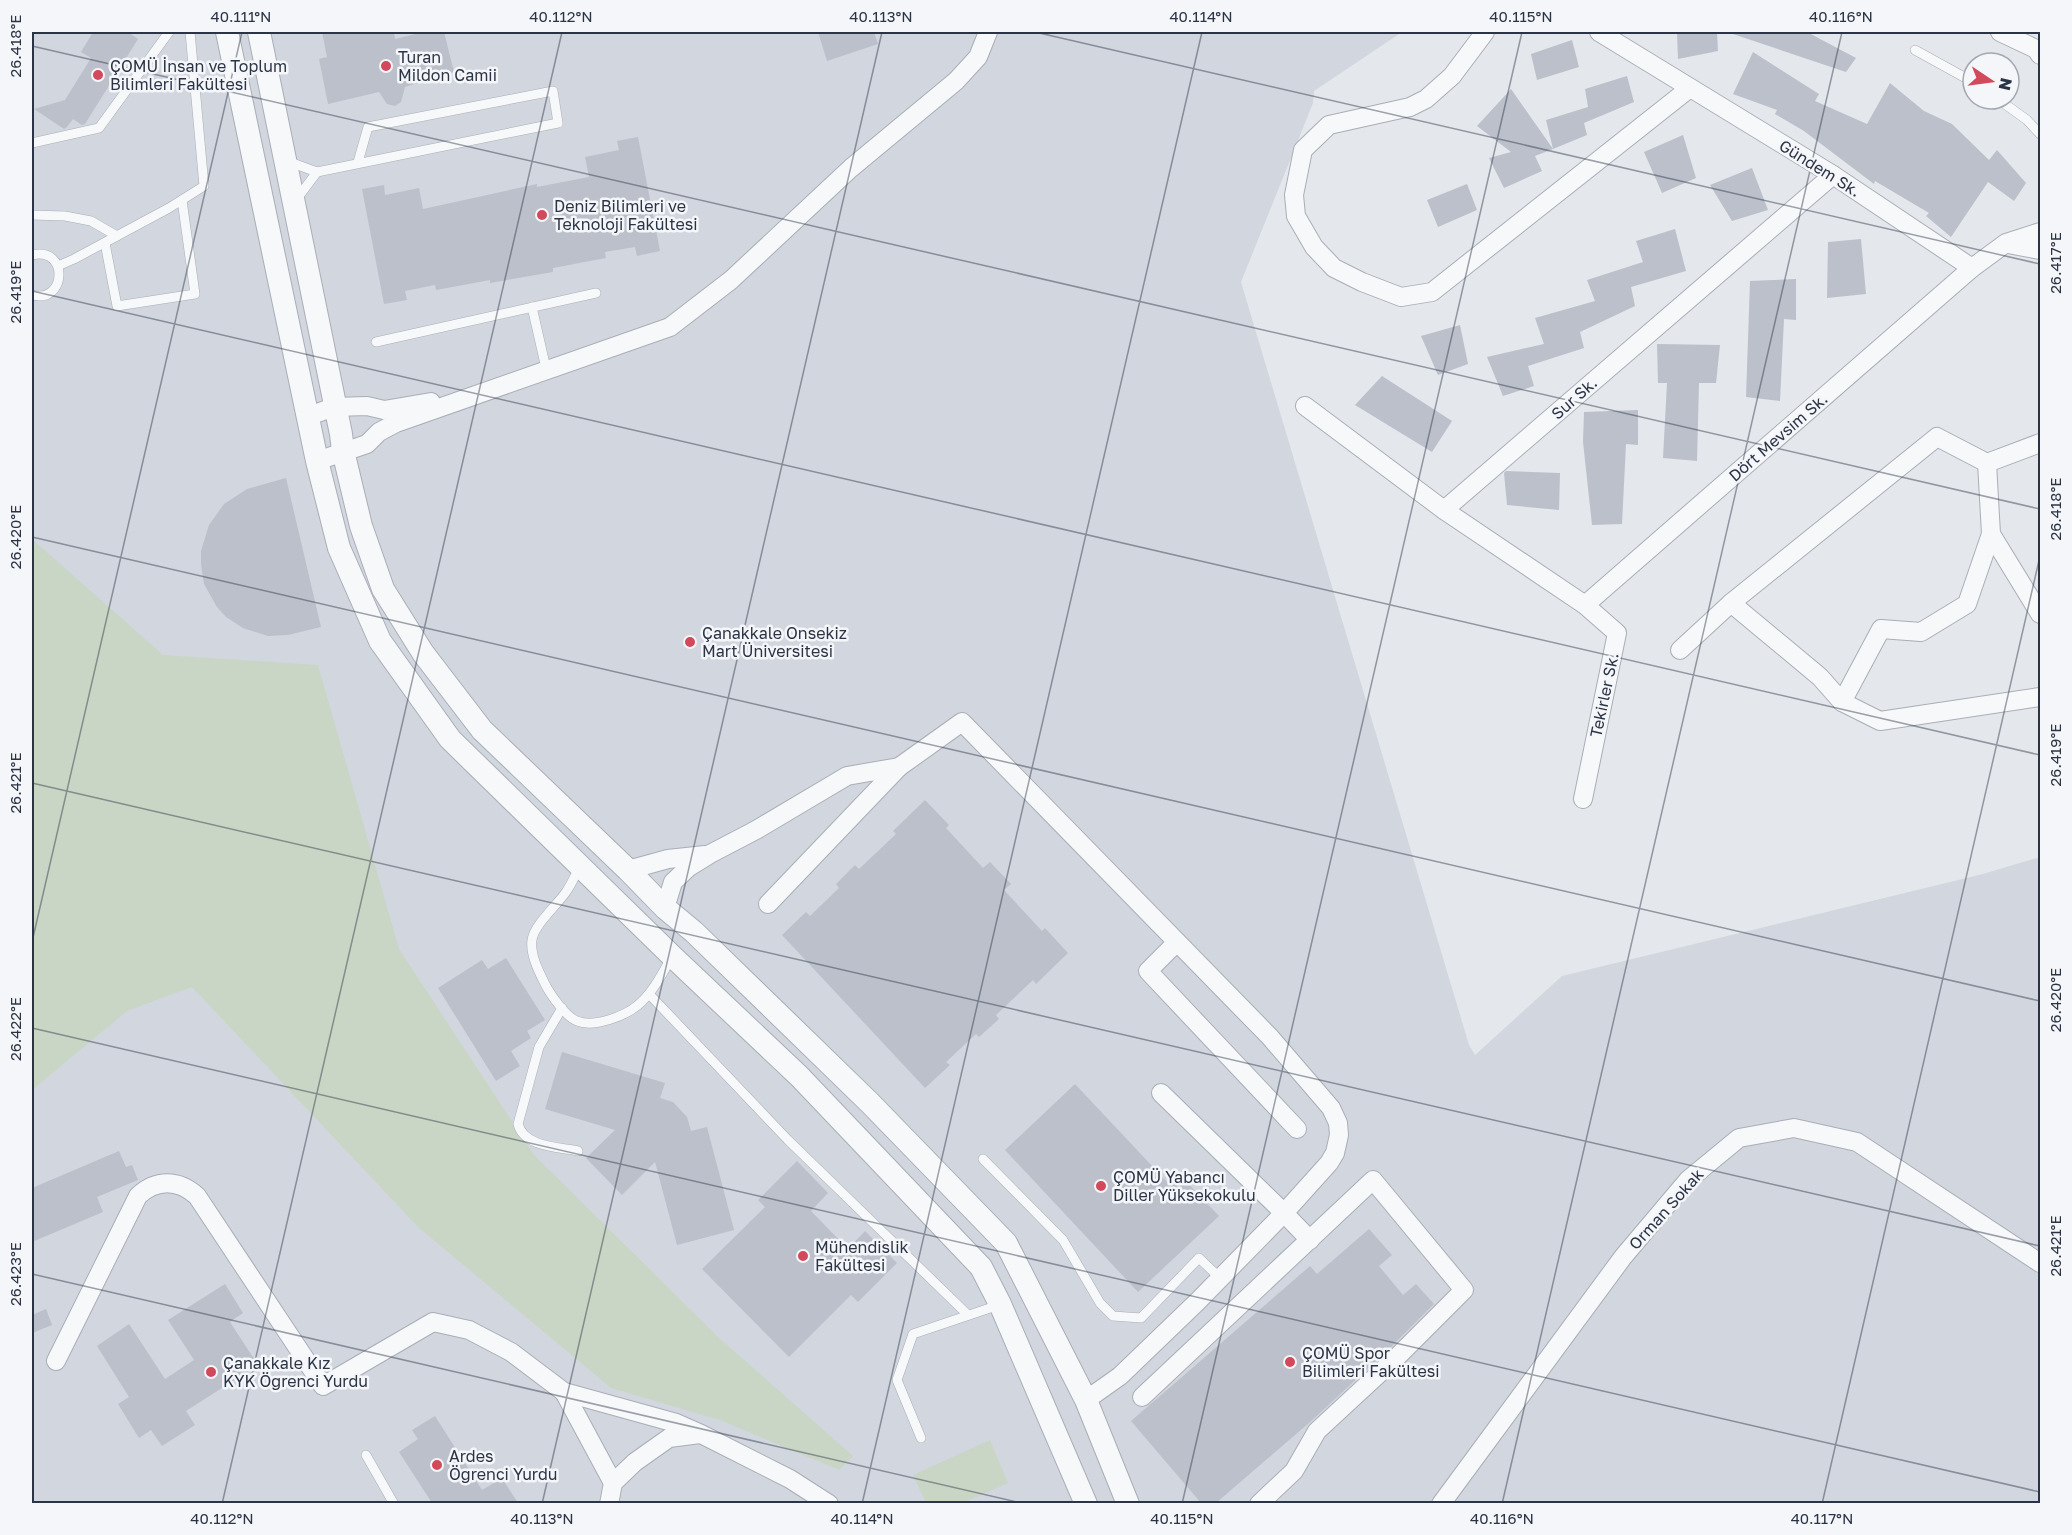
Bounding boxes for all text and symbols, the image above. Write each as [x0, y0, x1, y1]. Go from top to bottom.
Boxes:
text: 40.111°N [211, 7, 271, 25]
text: 40.112°N [529, 7, 593, 25]
text: 40.113°N [849, 7, 913, 25]
text: 40.114°N [1169, 7, 1233, 25]
text: 40.115°N [1489, 7, 1553, 25]
text: 40.116°N [1809, 7, 1873, 25]
text: 26.418°E [6, 15, 24, 77]
place label: Turan Mildon Camii [398, 47, 497, 85]
north arrow [1961, 51, 2021, 111]
place label: ÇOMÜ İnsan ve Toplum Bilimleri Fakültesi [110, 56, 287, 94]
marker: Turan Mildon Camii [379, 59, 393, 73]
marker: ÇOMÜ İnsan ve Toplum Bilimleri Fakültesi [91, 68, 105, 82]
text: N [1995, 76, 2017, 93]
street label: Gündem Sk. [1776, 135, 1864, 201]
place label: Deniz Bilimleri ve Teknoloji Fakültesi [554, 196, 698, 234]
marker: Deniz Bilimleri ve Teknoloji Fakültesi [535, 208, 549, 222]
text: 26.417°E [2046, 232, 2064, 294]
text: 26.419°E [6, 261, 24, 323]
street label: Sur Sk. [1547, 373, 1601, 423]
street label: Dört Mevsim Sk. [1724, 389, 1832, 485]
text: 26.418°E [2046, 478, 2064, 540]
text: 26.420°E [6, 505, 24, 569]
place label: Çanakkale Onsekiz Mart Üniversitesi [702, 623, 847, 661]
marker: Çanakkale Onsekiz Mart Üniversitesi [683, 635, 697, 649]
street label: Tekirler Sk. [1585, 651, 1623, 739]
text: 26.419°E [2046, 724, 2064, 786]
text: 26.421°E [6, 752, 24, 814]
text: 26.420°E [2046, 968, 2064, 1032]
text: 26.422°E [6, 997, 24, 1061]
street label: Orman Sokak [1624, 1164, 1708, 1254]
place label: ÇOMÜ Yabancı Diller Yüksekokulu [1113, 1167, 1256, 1205]
marker: ÇOMÜ Yabancı Diller Yüksekokulu [1094, 1179, 1108, 1193]
text: 26.421°E [2046, 1215, 2064, 1277]
place label: Mühendislik Fakültesi [815, 1237, 908, 1275]
text: 26.423°E [6, 1242, 24, 1306]
marker: Mühendislik Fakültesi [796, 1249, 810, 1263]
place label: ÇOMÜ Spor Bilimleri Fakültesi [1302, 1343, 1440, 1381]
place label: Çanakkale Kız KYK Öğrenci Yurdu [223, 1353, 368, 1391]
marker: ÇOMÜ Spor Bilimleri Fakültesi [1283, 1355, 1297, 1369]
marker: Çanakkale Kız KYK Öğrenci Yurdu [204, 1365, 218, 1379]
place label: Ardes Öğrenci Yurdu [449, 1446, 557, 1484]
marker: Ardes Öğrenci Yurdu [430, 1458, 444, 1472]
text: 40.112°N [190, 1509, 254, 1527]
text: 40.113°N [510, 1509, 574, 1527]
text: 40.114°N [830, 1509, 894, 1527]
text: 40.115°N [1150, 1509, 1214, 1527]
text: 40.116°N [1470, 1509, 1534, 1527]
text: 40.117°N [1791, 1509, 1853, 1527]

